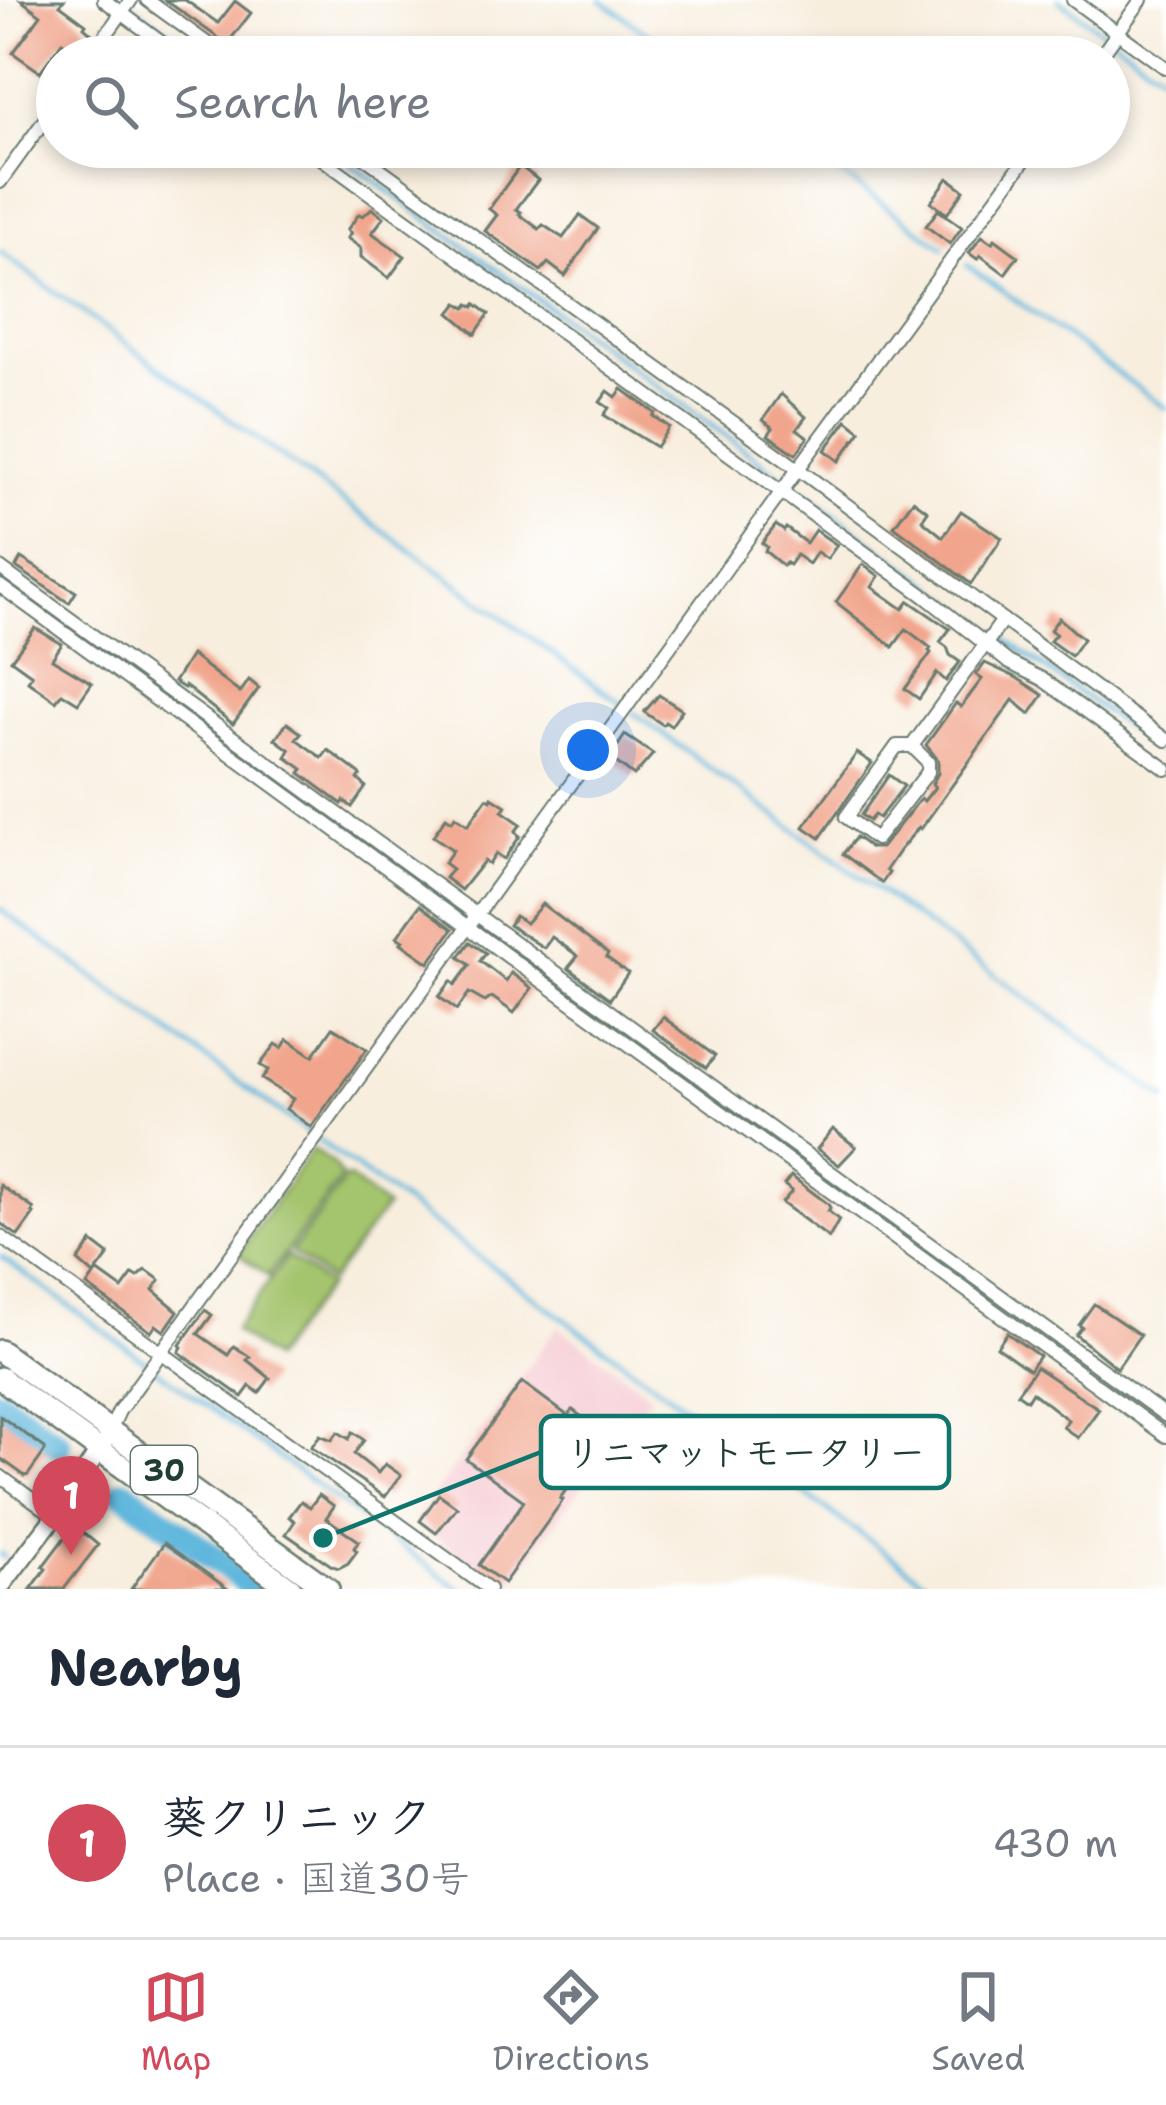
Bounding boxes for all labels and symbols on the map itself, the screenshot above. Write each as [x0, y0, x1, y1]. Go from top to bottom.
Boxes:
your location [558, 720, 618, 780]
callout: リニマットモータリー [541, 1416, 949, 1488]
text: リニマットモータリー [565, 1428, 925, 1477]
road number: 30 [131, 1446, 197, 1494]
pin: 1 [32, 1456, 110, 1555]

